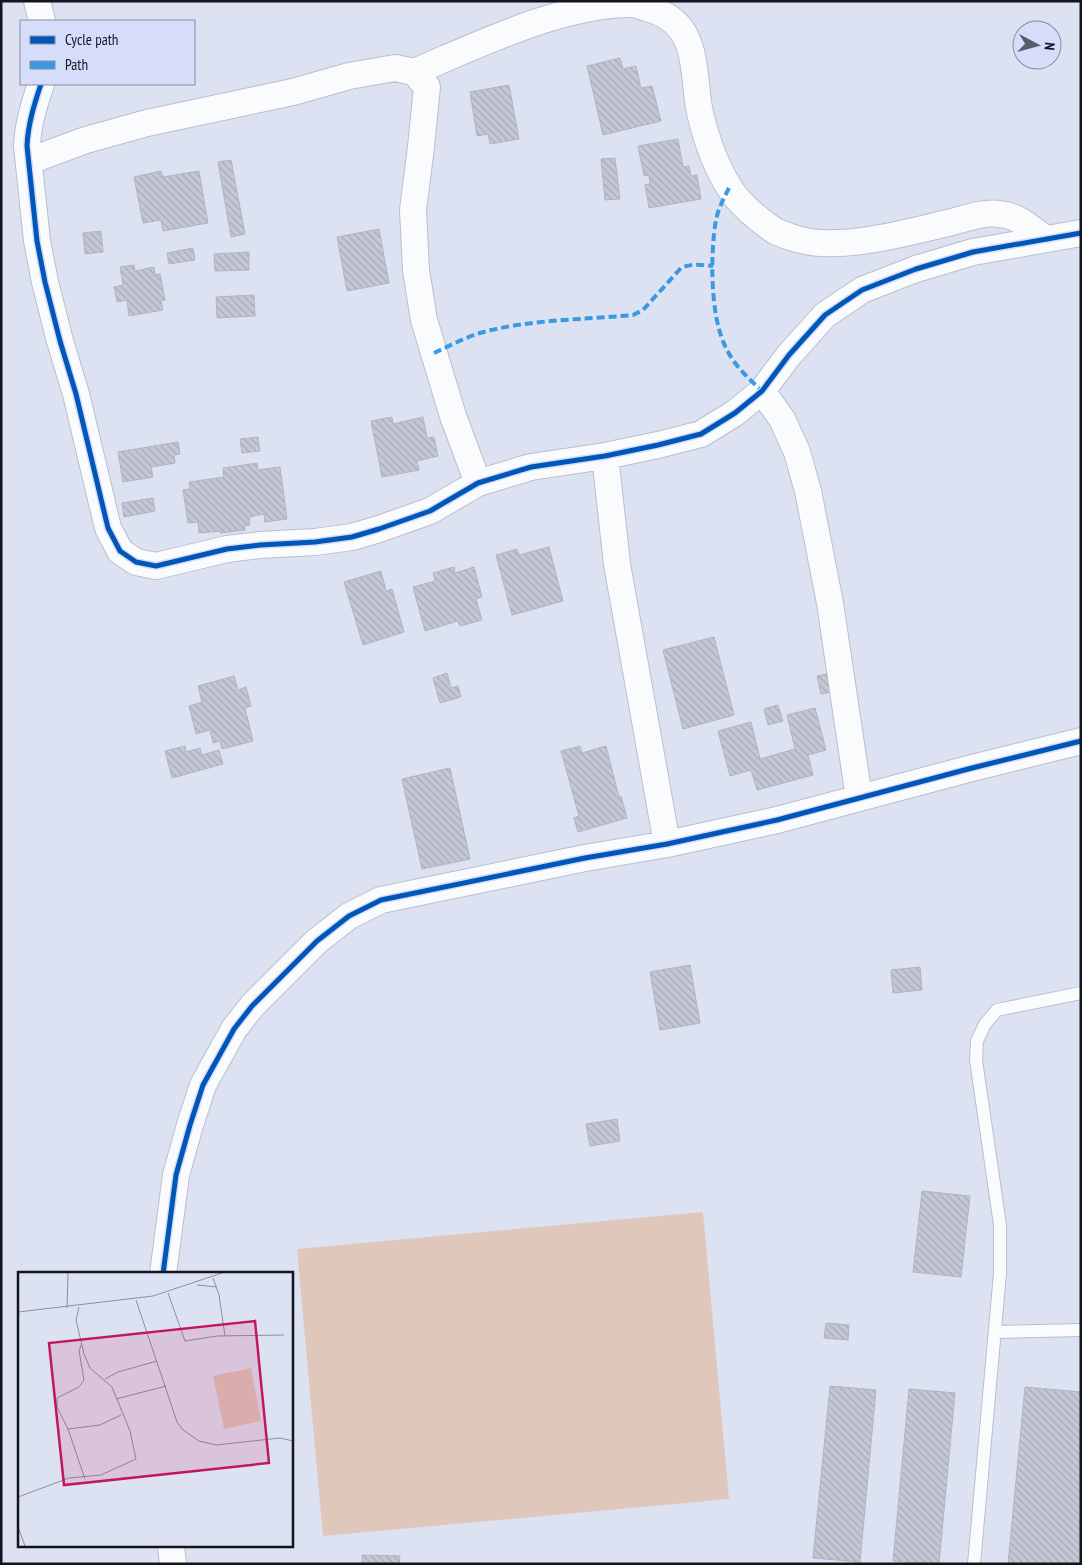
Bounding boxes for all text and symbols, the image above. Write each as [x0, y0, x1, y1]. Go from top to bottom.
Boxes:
legend [20, 20, 195, 85]
north arrow [1012, 20, 1062, 70]
text: Cycle path [65, 30, 118, 49]
text: N [1041, 42, 1059, 51]
text: Path [65, 55, 88, 74]
inset map [18, 1272, 292, 1548]

